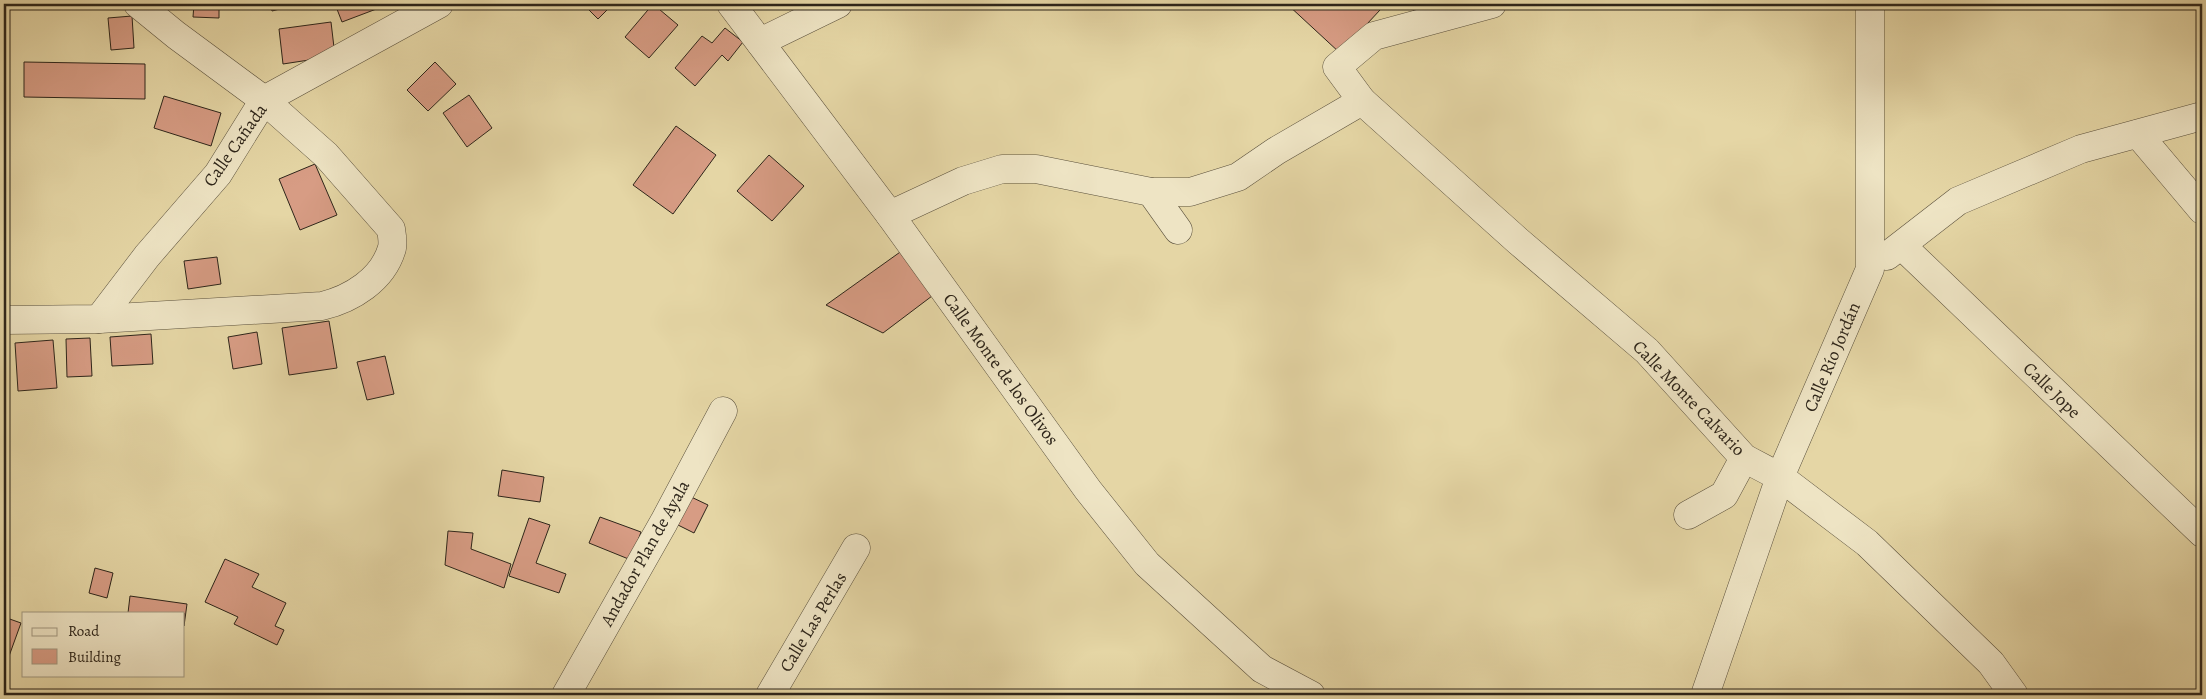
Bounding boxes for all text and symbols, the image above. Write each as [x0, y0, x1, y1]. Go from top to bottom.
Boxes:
street label: Calle Cañada [198, 98, 273, 191]
street label: Calle Monte de los Olivos [938, 288, 1064, 450]
street label: Calle Río Jordán [1798, 298, 1866, 416]
street label: Calle Monte Calvario [1627, 335, 1751, 461]
street label: Calle Jope [2018, 356, 2086, 424]
street label: Andador Plan de Ayala [594, 475, 695, 631]
street label: Calle Las Perlas [774, 568, 852, 676]
legend [22, 612, 185, 676]
text: Road [68, 621, 100, 641]
text: Building [68, 647, 121, 667]

